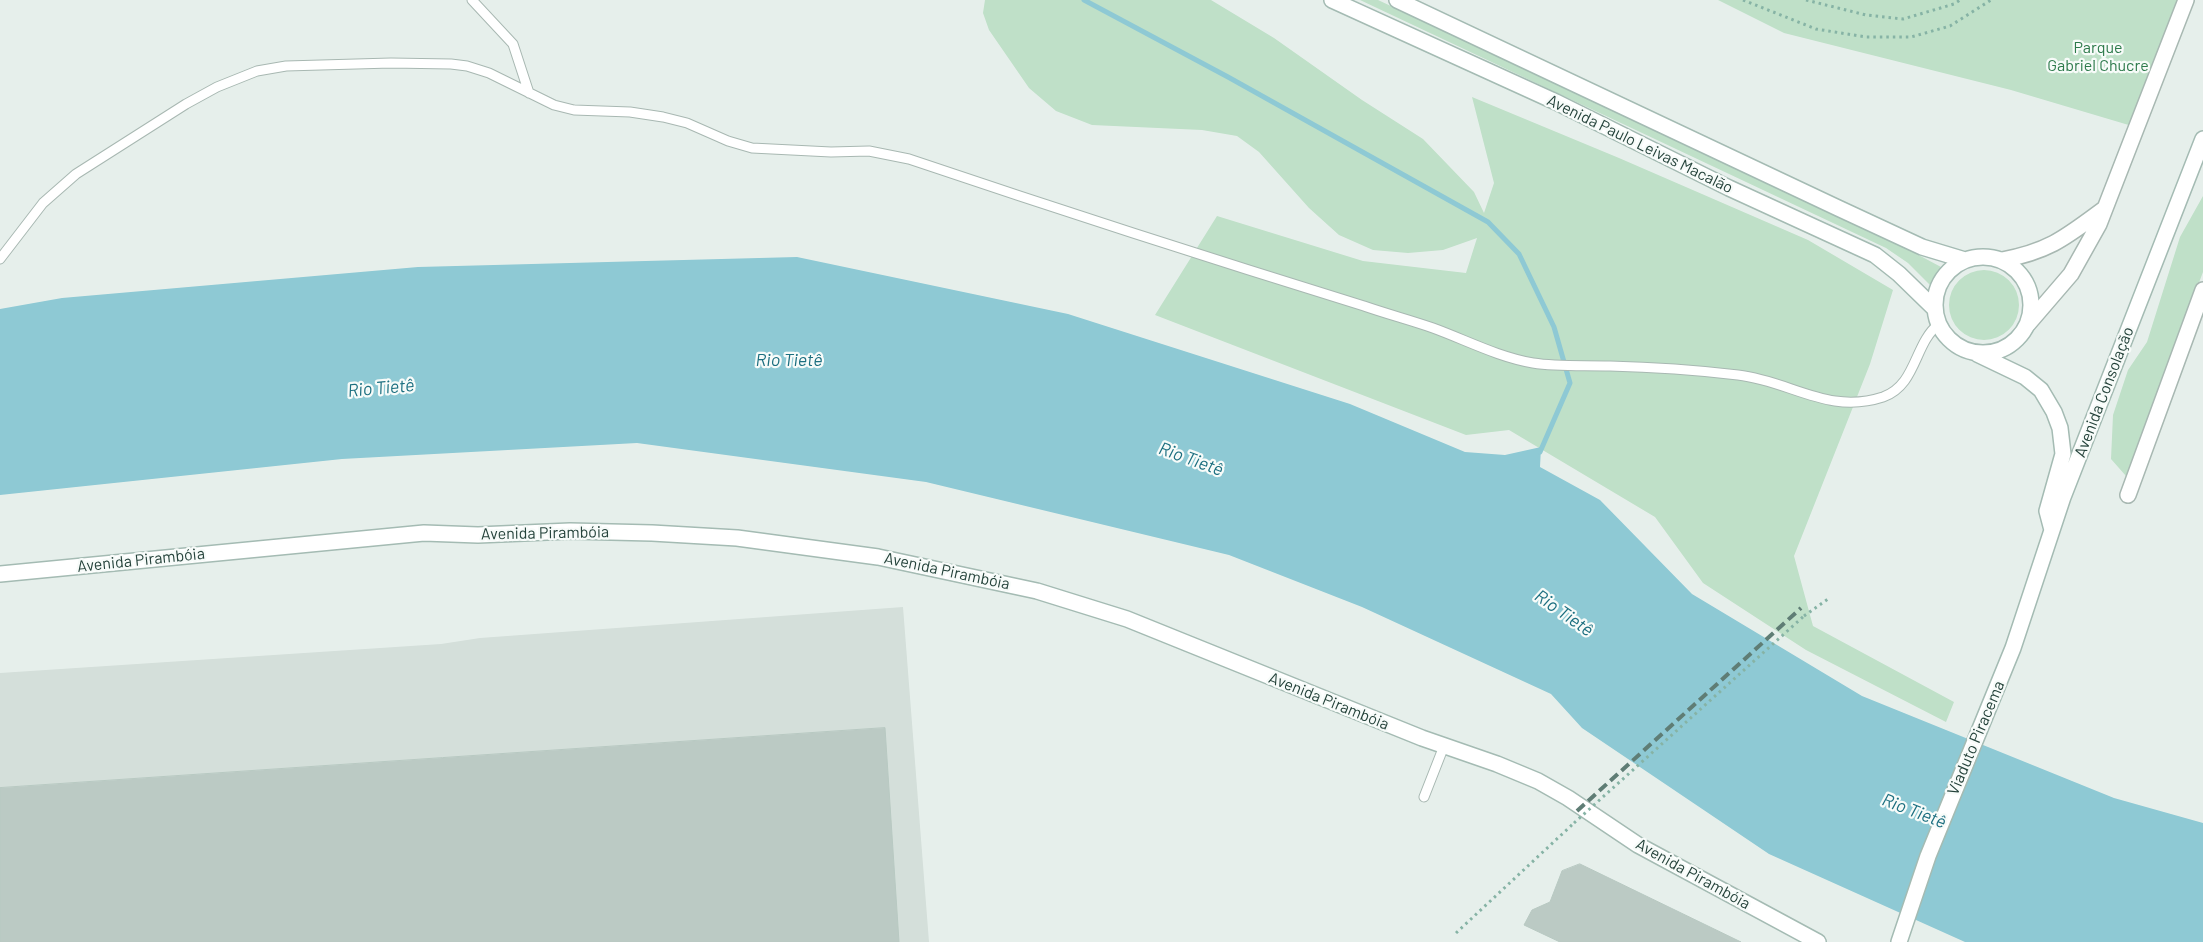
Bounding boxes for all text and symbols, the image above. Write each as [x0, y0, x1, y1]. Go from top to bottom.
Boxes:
park label: Parque Gabriel Chucre [2047, 38, 2149, 76]
street label: Avenida Paulo Leivas Macalão [1544, 91, 1736, 197]
street label: Avenida Consolação [2070, 324, 2138, 460]
water label: Rio Tietê [756, 349, 822, 371]
water label: Rio Tietê [347, 374, 415, 402]
water label: Rio Tietê [1156, 437, 1226, 481]
street label: Avenida Pirambóia [481, 522, 609, 544]
street label: Avenida Pirambóia [76, 544, 206, 576]
street label: Avenida Pirambóia [882, 548, 1012, 594]
water label: Rio Tietê [1530, 585, 1598, 641]
street label: Avenida Pirambóia [1266, 668, 1392, 734]
street label: Viaduto Piracema [1943, 678, 2009, 798]
water label: Rio Tietê [1879, 789, 1949, 833]
street label: Avenida Pirambóia [1632, 835, 1754, 913]

